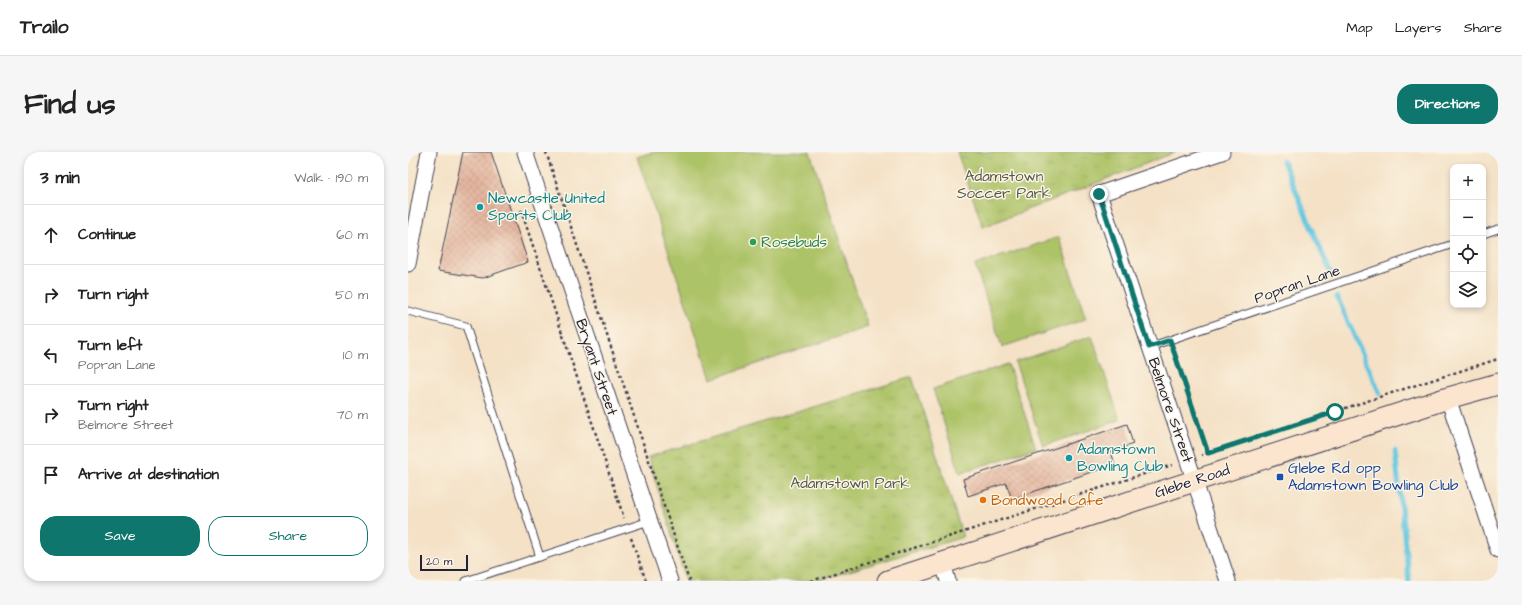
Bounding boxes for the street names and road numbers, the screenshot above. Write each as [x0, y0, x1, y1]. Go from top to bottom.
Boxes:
street label: Popran Lane [1251, 260, 1343, 309]
street label: Bryant Street [569, 316, 623, 418]
street label: Belmore Street [1143, 355, 1198, 466]
street label: Glebe Road [1152, 459, 1233, 503]

